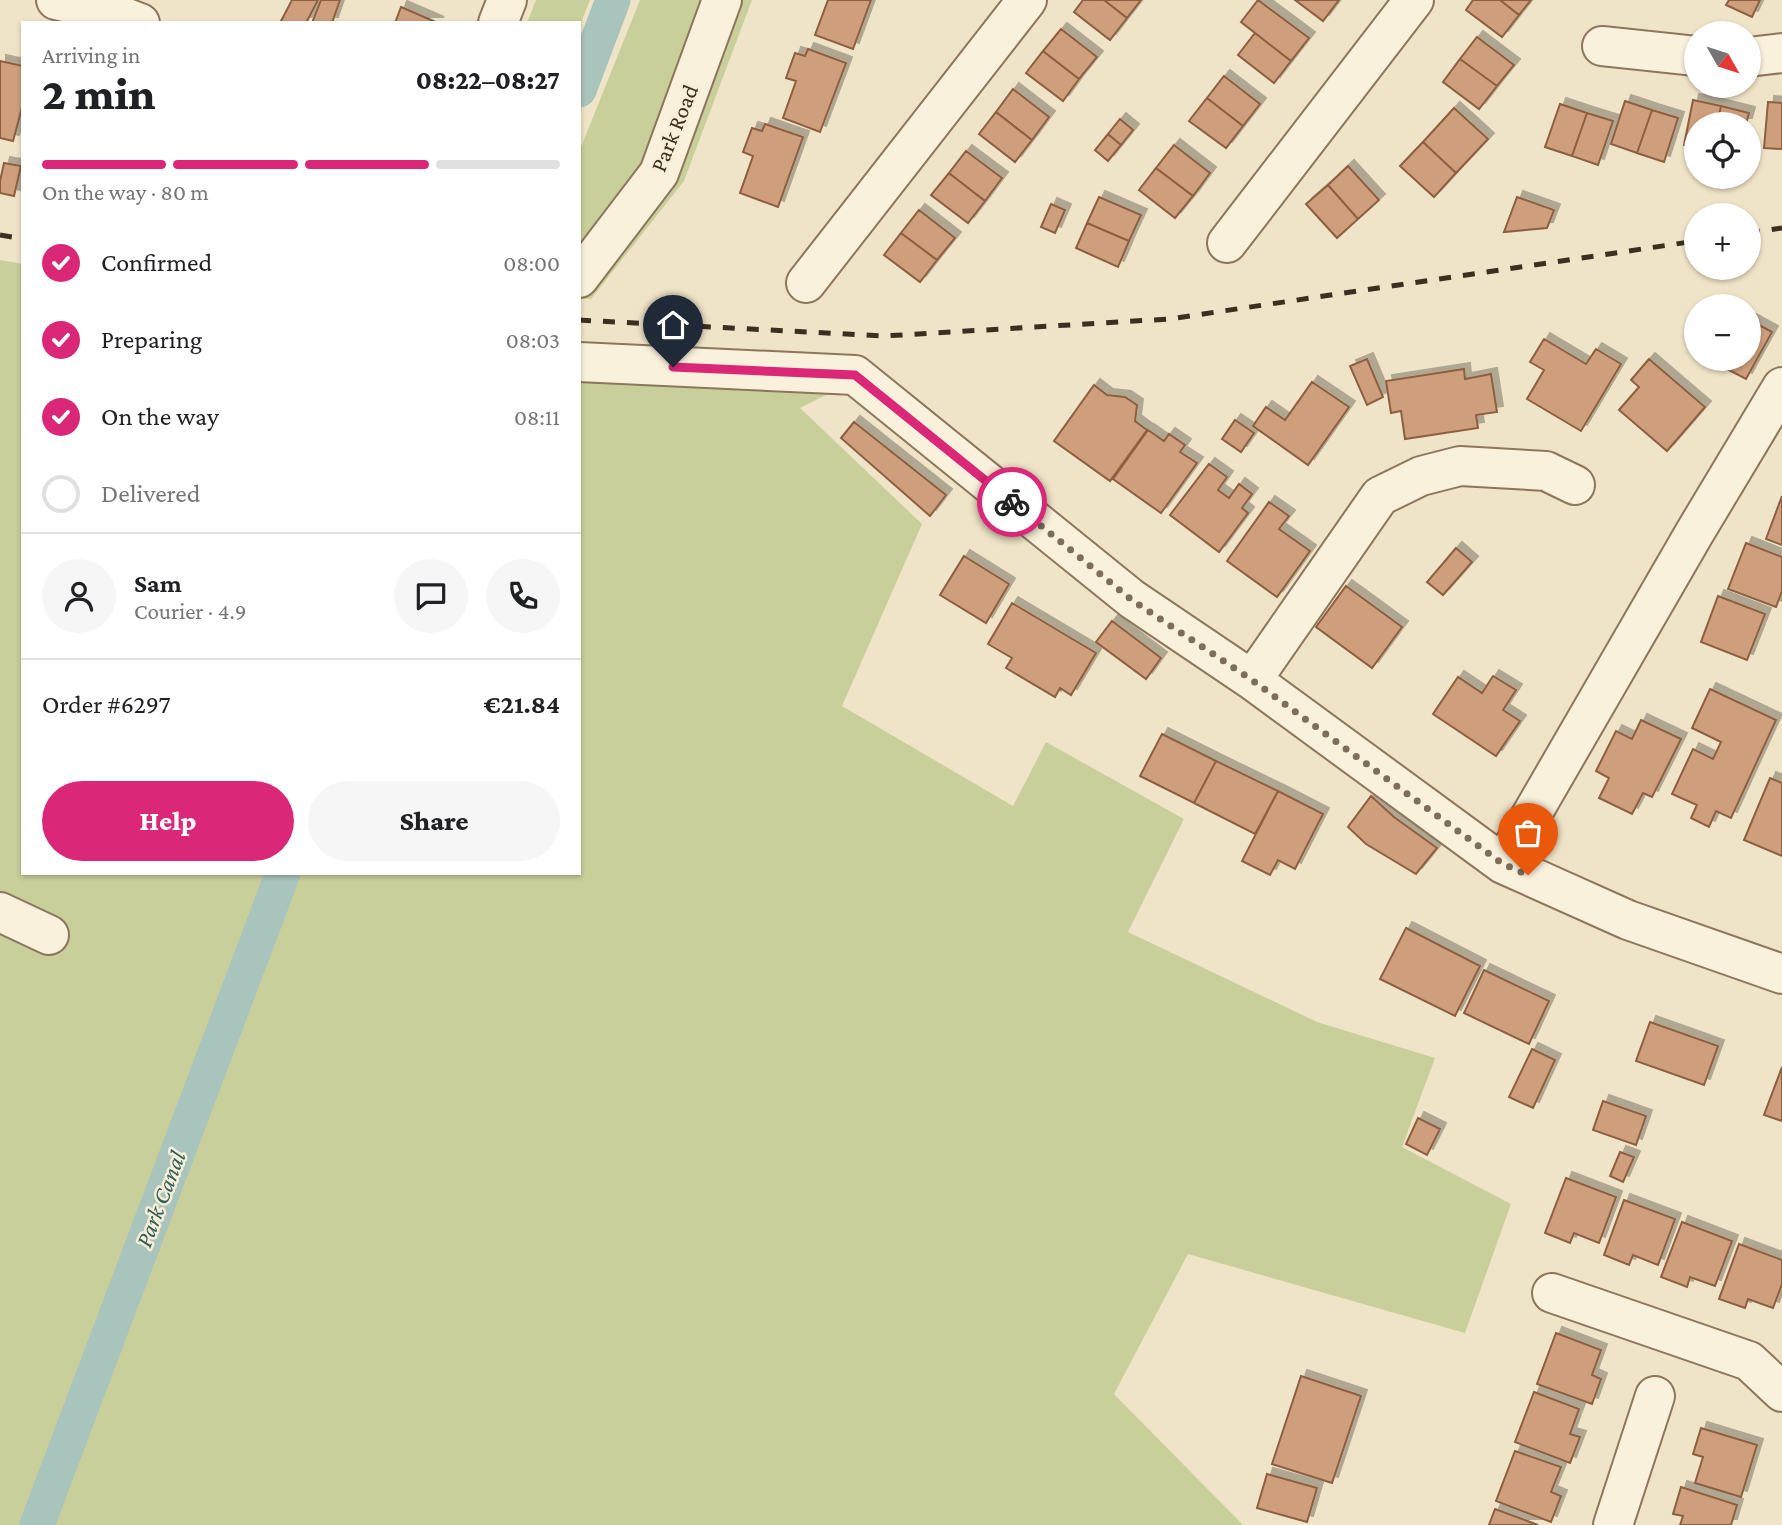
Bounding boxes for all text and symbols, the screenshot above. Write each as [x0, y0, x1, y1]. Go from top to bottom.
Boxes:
north arrow [1684, 21, 1760, 98]
map controls [1684, 21, 1761, 371]
text: Arriving in [42, 42, 140, 68]
text: 08:22–08:27 [416, 66, 560, 95]
text: 2 min [42, 68, 156, 119]
street label: Park Road [645, 81, 703, 175]
button: locate [1684, 112, 1761, 189]
text: On the way · 80 m [42, 179, 209, 205]
button: + [1684, 203, 1761, 280]
icon: check [42, 244, 80, 282]
text: Confirmed [101, 248, 212, 277]
text: 08:00 [503, 250, 560, 276]
button: − [1684, 294, 1761, 371]
pin [643, 295, 703, 367]
icon: home [654, 306, 692, 344]
icon: check [42, 321, 80, 359]
text: Preparing [101, 325, 202, 354]
text: 08:03 [506, 327, 560, 353]
icon: check [42, 398, 80, 436]
text: On the way [101, 402, 219, 431]
text: 08:11 [514, 404, 560, 430]
courier [977, 467, 1047, 537]
text: Delivered [101, 479, 200, 508]
icon: bike [993, 483, 1031, 521]
button: person [42, 559, 116, 633]
button: chat [394, 559, 468, 633]
button: phone [486, 559, 560, 633]
text: Sam [134, 569, 182, 598]
text: Courier · 4.9 [134, 598, 246, 624]
text: Order #6297 [42, 690, 170, 719]
text: €21.84 [484, 690, 560, 719]
button: Help [42, 781, 294, 861]
button: Share [308, 781, 560, 861]
pin [1498, 803, 1558, 875]
icon: bag [1509, 814, 1547, 852]
water label: Park Canal [129, 1146, 191, 1251]

